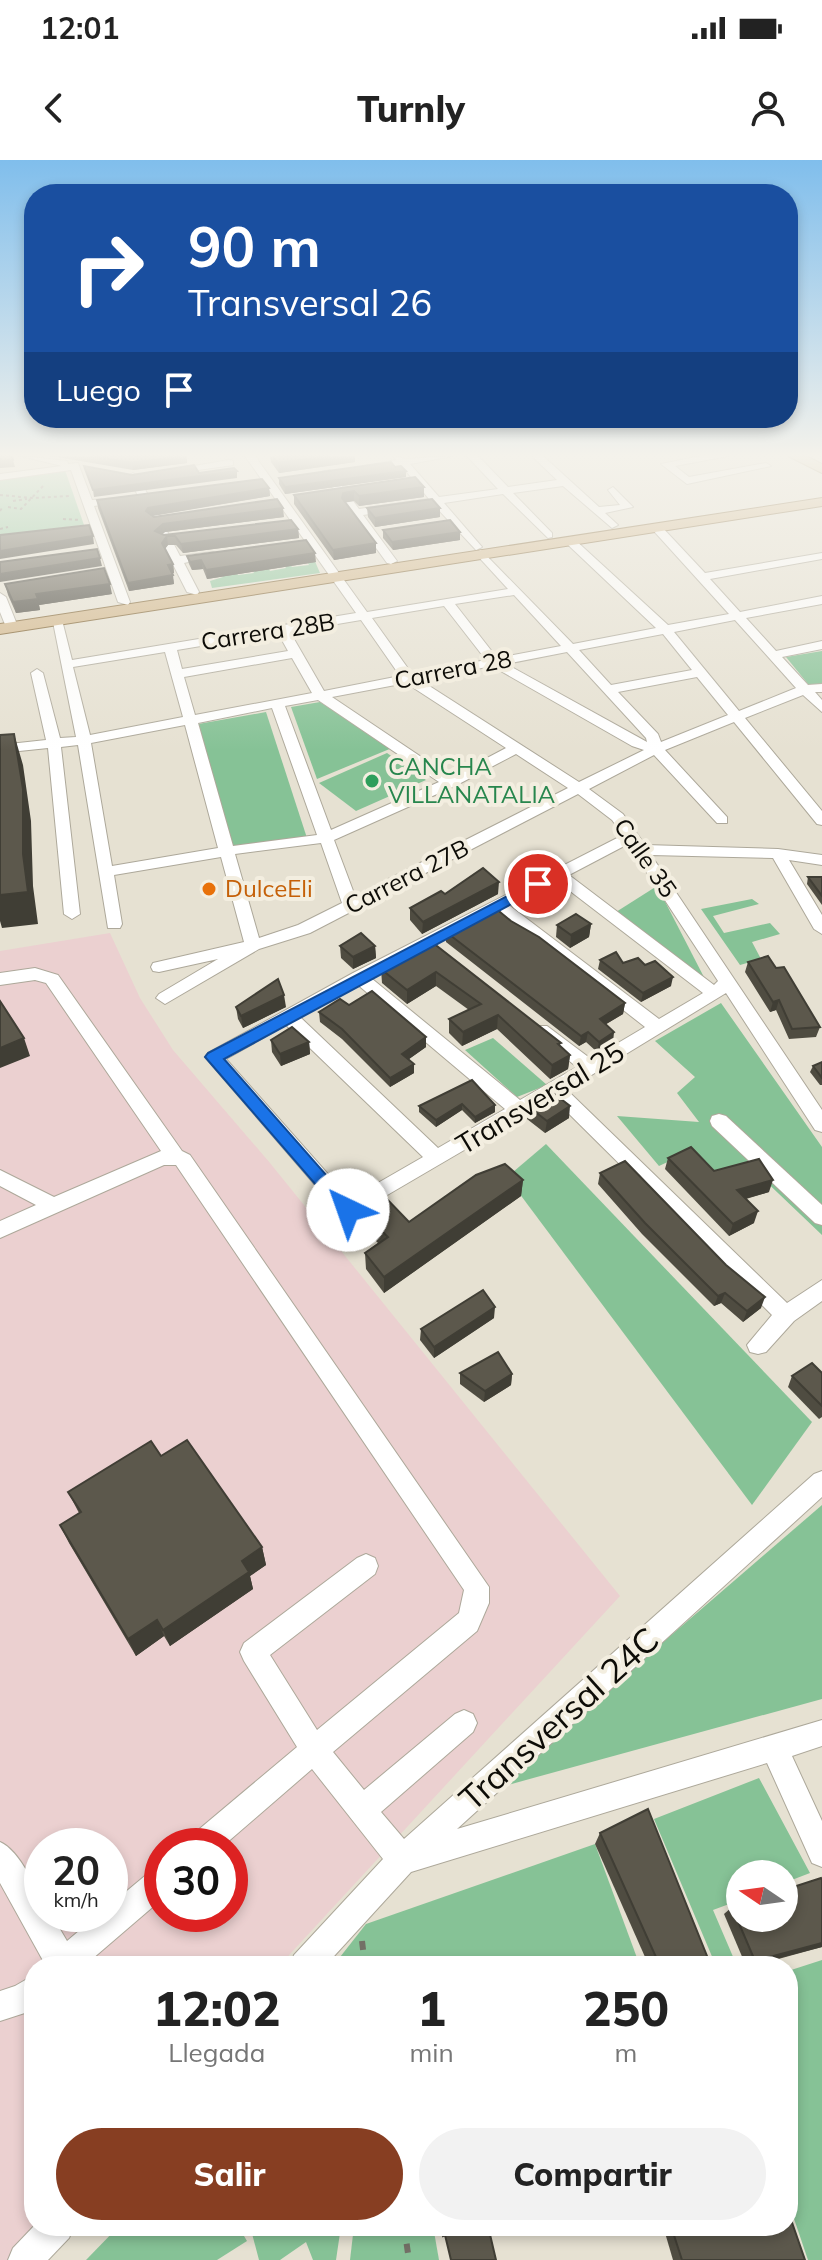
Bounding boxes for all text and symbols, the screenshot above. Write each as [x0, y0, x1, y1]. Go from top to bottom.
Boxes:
text: 12:01 [40, 9, 119, 47]
icon: back [32, 86, 76, 130]
text: Turnly [357, 86, 465, 131]
icon: person [746, 86, 790, 130]
text: 90 m [188, 211, 321, 281]
icon: right [56, 216, 160, 320]
text: Transversal 26 [188, 280, 432, 325]
icon: arrive [157, 368, 201, 412]
text: Luego [56, 371, 141, 409]
street label: Carrera 28B [199, 606, 337, 656]
street label: Carrera 28 [392, 643, 514, 695]
place label: CANCHA VILLANATALIA [388, 751, 556, 809]
marker: CANCHA VILLANATALIA [363, 772, 381, 790]
street label: Calle 35 [608, 812, 684, 903]
street label: Carrera 27B [340, 832, 474, 920]
pin [504, 850, 572, 918]
icon: arrive [516, 862, 560, 906]
place label: DulceEli [225, 873, 313, 903]
marker: DulceEli [200, 880, 218, 898]
street label: Transversal 25 [449, 1034, 630, 1161]
position arrow [306, 1168, 390, 1252]
street label: Transversal 24C [450, 1618, 667, 1819]
speed limit sign: 30 [144, 1828, 248, 1932]
text: 20 [52, 1845, 100, 1895]
north arrow [726, 1860, 798, 1932]
map controls [726, 1860, 798, 1932]
text: km/h [53, 1887, 99, 1912]
text: 12:02 [153, 1978, 281, 2038]
text: 1 [417, 1978, 446, 2038]
text: 250 [583, 1978, 669, 2038]
text: Llegada [168, 2036, 265, 2069]
text: min [410, 2036, 454, 2069]
text: m [614, 2036, 637, 2069]
button: Salir [56, 2128, 403, 2220]
button: Compartir [419, 2128, 766, 2220]

